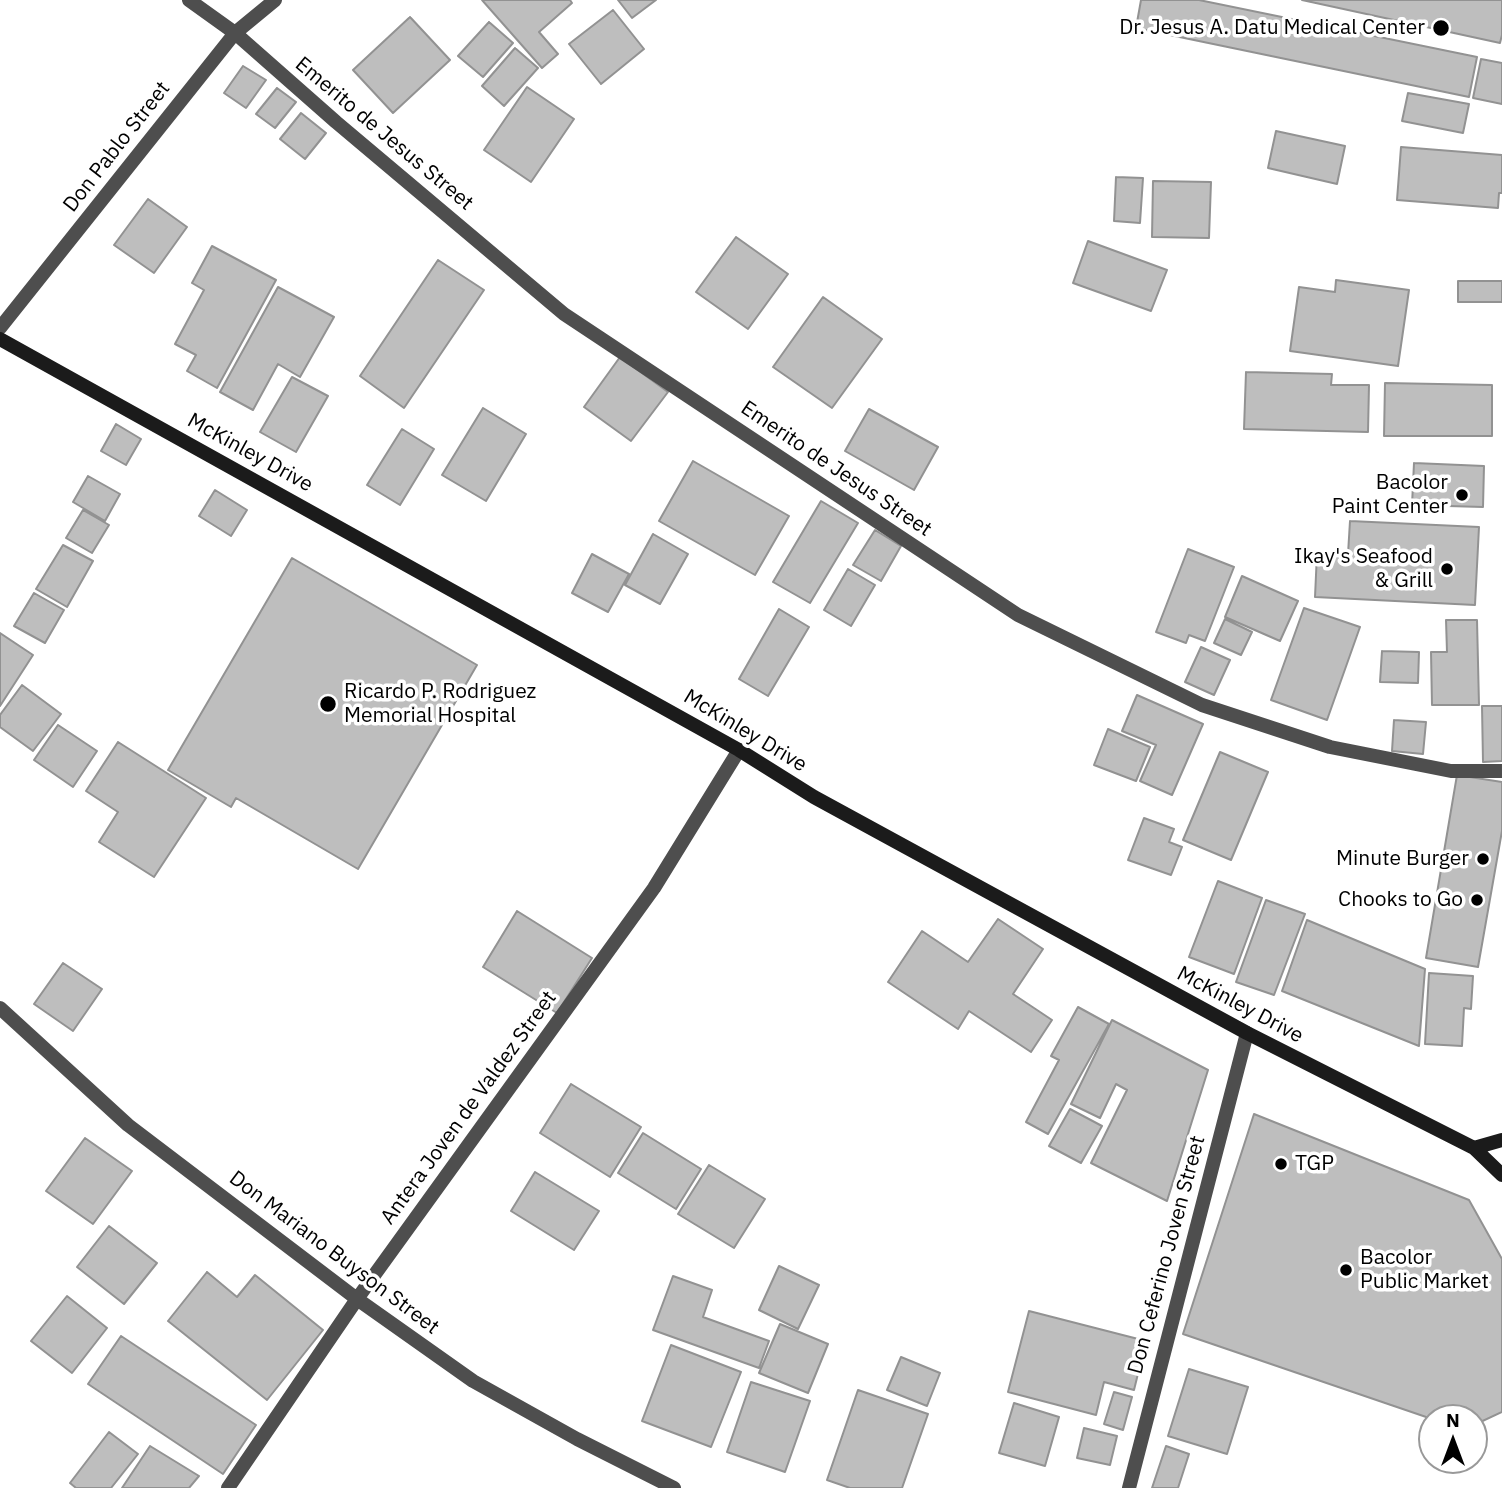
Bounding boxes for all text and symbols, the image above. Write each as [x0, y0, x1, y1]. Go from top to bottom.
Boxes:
place label: Dr. Jesus A. Datu Medical Center [1119, 15, 1425, 41]
marker: Dr. Jesus A. Datu Medical Center [1431, 18, 1451, 38]
street label: Emerito de Jesus Street [290, 52, 478, 216]
street label: Don Pablo Street [58, 77, 176, 217]
street label: Emerito de Jesus Street [736, 396, 936, 542]
street label: McKinley Drive [183, 408, 317, 498]
place label: Bacolor Paint Center [1332, 470, 1448, 520]
marker: Bacolor Paint Center [1454, 487, 1470, 503]
place label: Ikay's Seafood & Grill [1294, 544, 1433, 594]
marker: Ikay's Seafood & Grill [1439, 561, 1455, 577]
place label: Ricardo P. Rodriguez Memorial Hospital [344, 679, 536, 729]
street label: McKinley Drive [679, 684, 811, 778]
marker: Ricardo P. Rodriguez Memorial Hospital [318, 694, 338, 714]
place label: Minute Burger [1336, 846, 1469, 872]
marker: Minute Burger [1475, 851, 1491, 867]
place label: Chooks to Go [1338, 887, 1463, 913]
marker: Chooks to Go [1469, 892, 1485, 908]
street label: McKinley Drive [1173, 961, 1307, 1049]
street label: Antera Joven de Valdez Street [376, 986, 562, 1230]
street label: Don Ceferino Joven Street [1123, 1133, 1211, 1377]
place label: TGP [1295, 1151, 1334, 1177]
marker: TGP [1273, 1156, 1289, 1172]
street label: Don Mariano Buyson Street [224, 1166, 444, 1340]
place label: Bacolor Public Market [1360, 1245, 1489, 1295]
marker: Bacolor Public Market [1338, 1262, 1354, 1278]
north arrow [1418, 1404, 1488, 1474]
text: N [1446, 1408, 1460, 1432]

